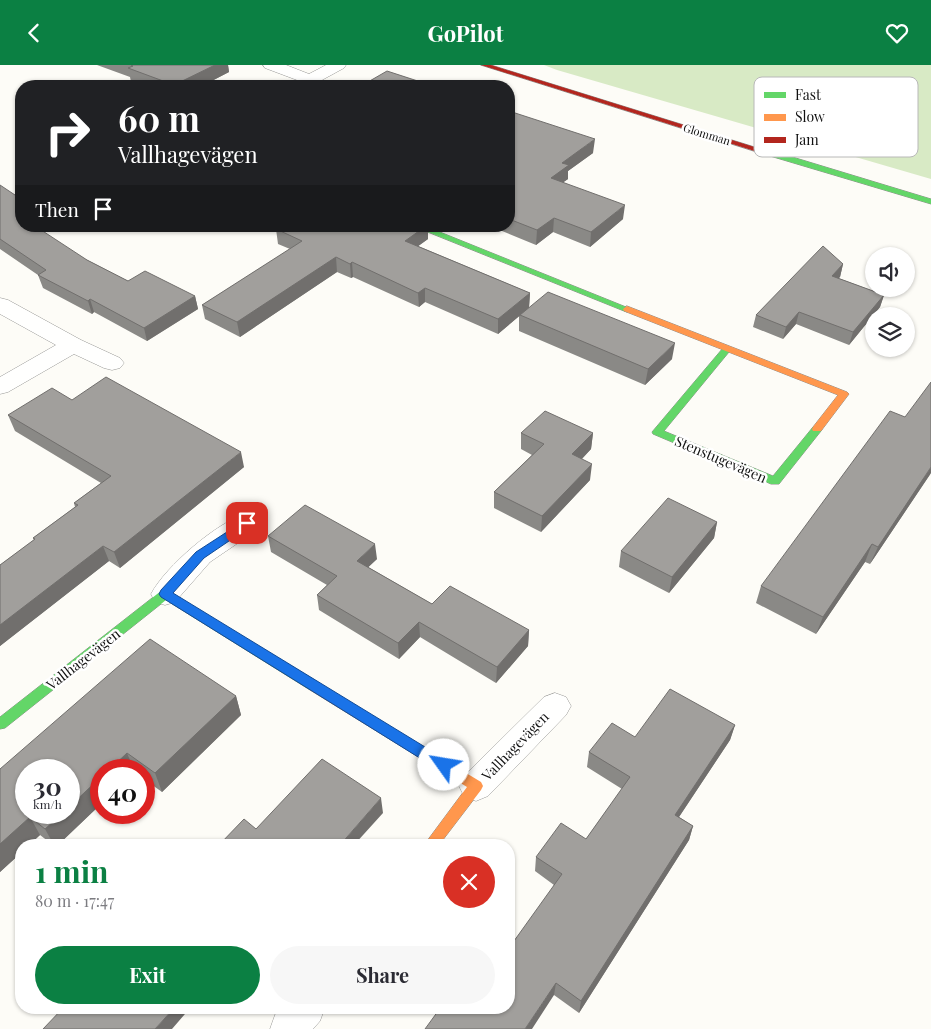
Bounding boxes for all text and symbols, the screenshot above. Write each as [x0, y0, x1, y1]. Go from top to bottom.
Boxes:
text: GoPilot [427, 18, 504, 48]
icon: back [20, 19, 48, 47]
icon: heart [883, 19, 911, 47]
legend [754, 77, 918, 157]
text: Fast [795, 85, 822, 104]
text: 60 m [118, 94, 200, 141]
icon: right [35, 100, 100, 165]
text: Slow [795, 107, 825, 126]
street label: Glomman [682, 120, 733, 148]
text: Jam [794, 130, 819, 149]
text: Vallhagevägen [118, 139, 258, 169]
icon: arrive [89, 195, 117, 223]
text: Then [35, 196, 79, 222]
map controls [865, 247, 915, 357]
button: sound [865, 247, 915, 297]
button: layers [865, 307, 915, 357]
street label: Stenstugevägen [672, 431, 770, 487]
pin [226, 502, 268, 544]
icon: arrive [233, 509, 261, 537]
street label: Vallhagevägen [41, 624, 124, 694]
street label: Vallhagevägen [477, 707, 553, 785]
position arrow [417, 738, 469, 790]
speed limit sign: 40 [90, 759, 155, 824]
text: 30 [33, 769, 62, 802]
text: km/h [33, 796, 62, 812]
text: 1 min [35, 851, 109, 891]
button: close [443, 856, 495, 908]
text: 80 m · 17:47 [35, 890, 114, 911]
button: Exit [35, 946, 260, 1004]
button: Share [270, 946, 495, 1004]

